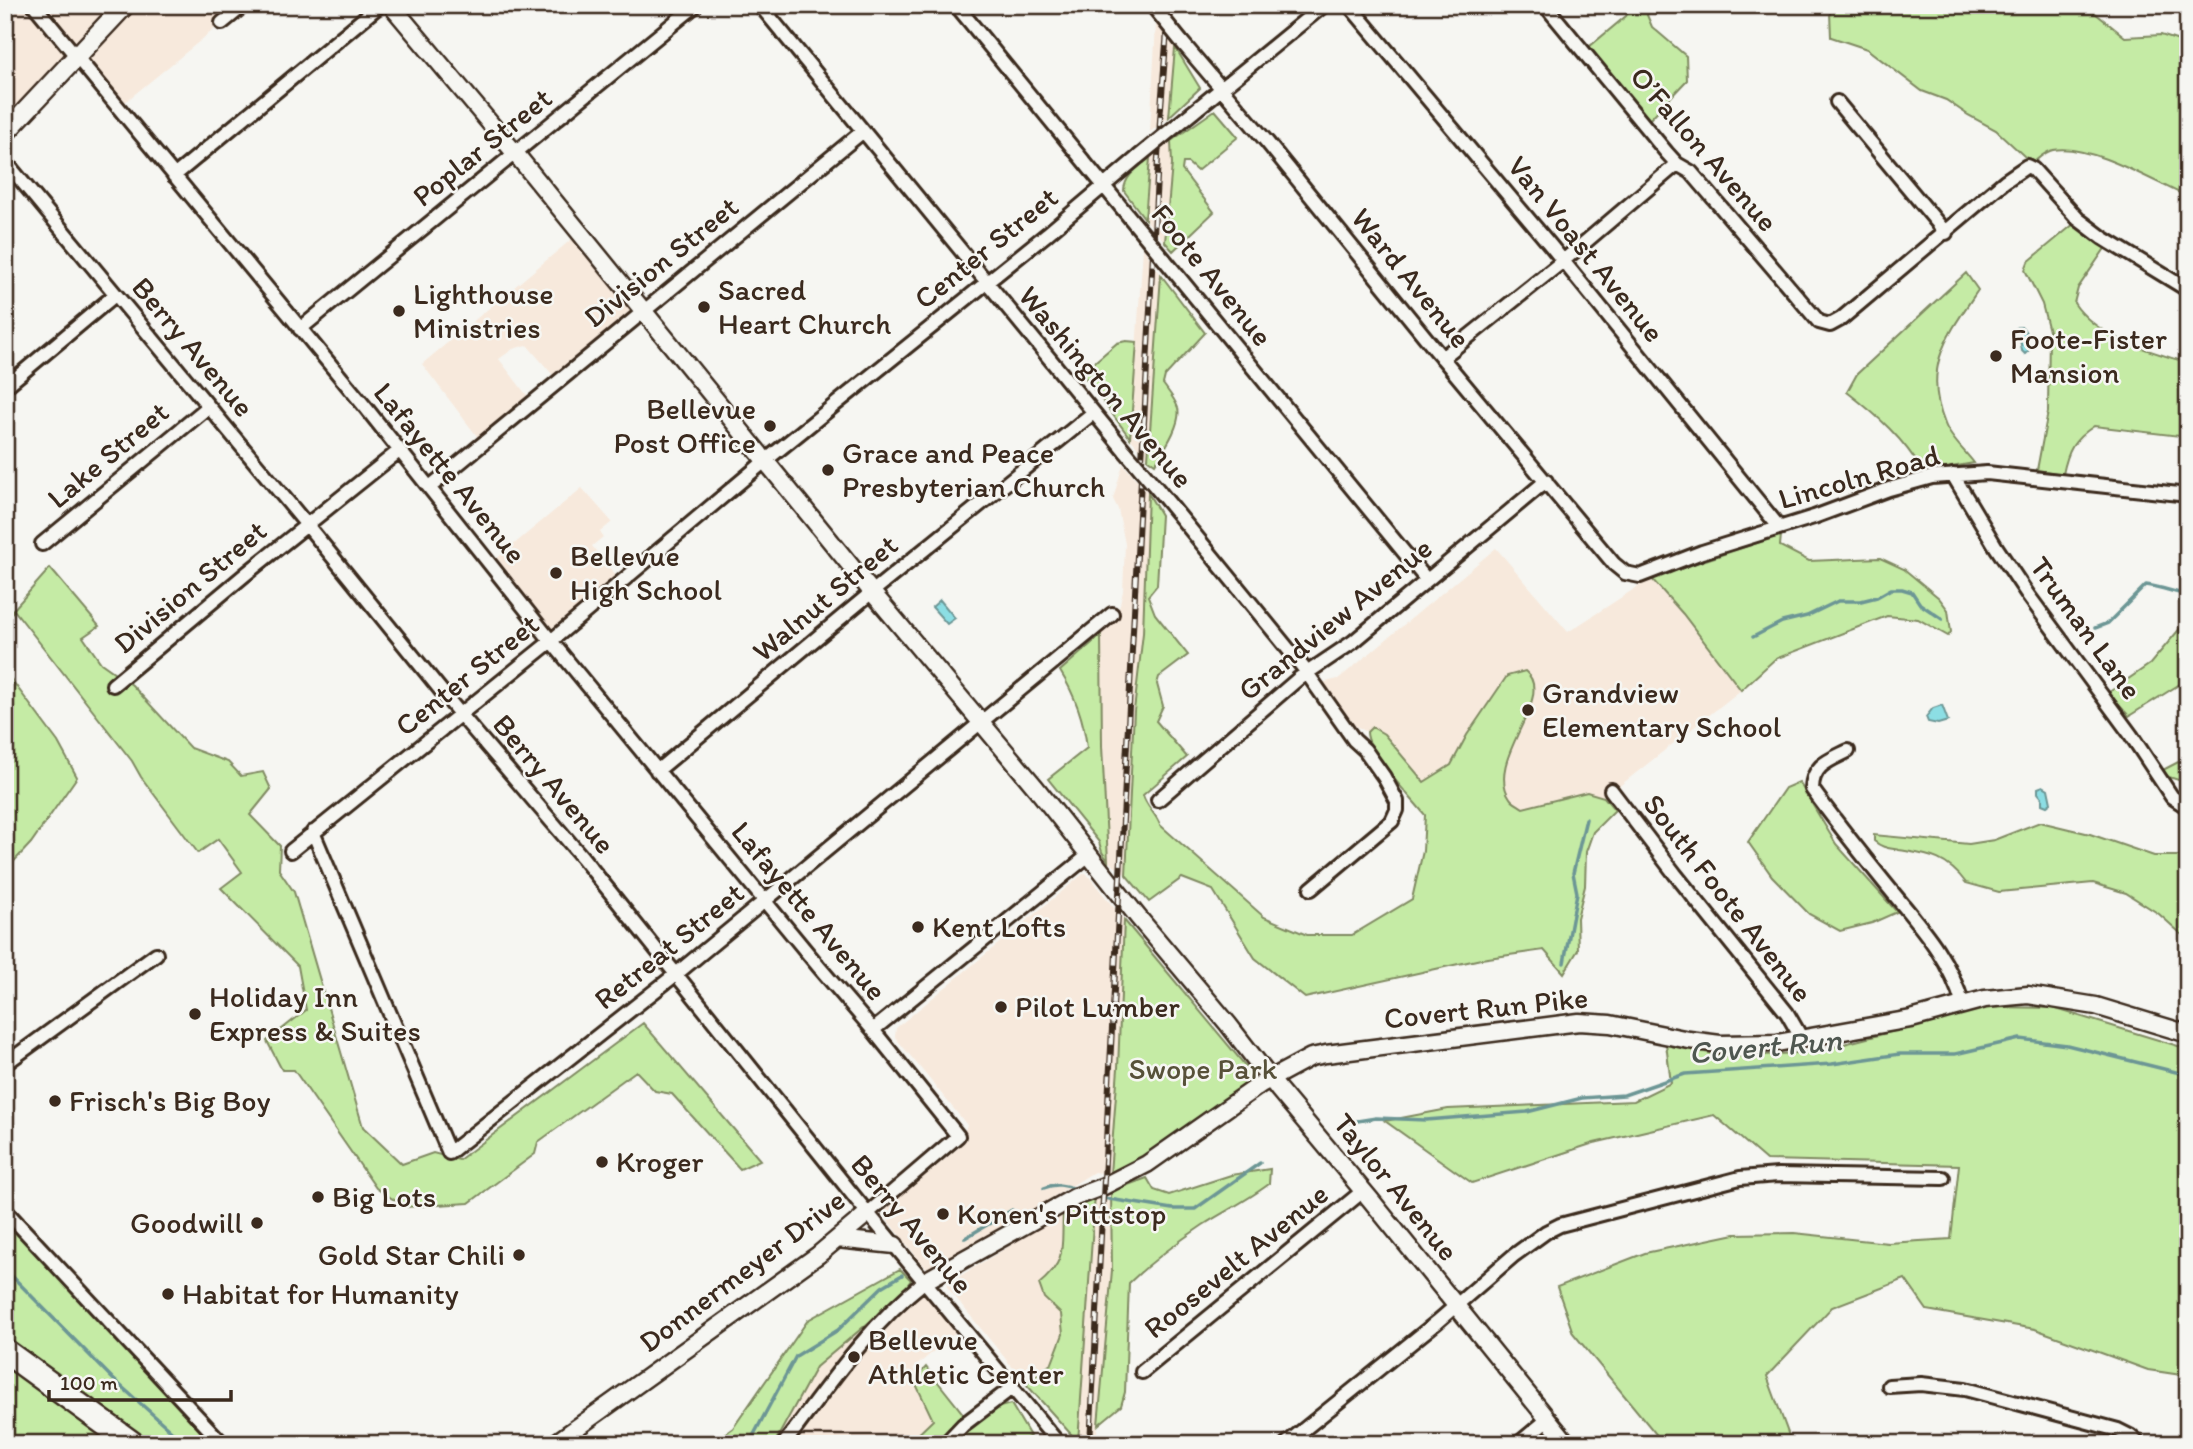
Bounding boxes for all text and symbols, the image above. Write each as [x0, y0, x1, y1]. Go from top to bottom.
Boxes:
street label: O’Fallon Avenue [1622, 58, 1786, 239]
street label: Poplar Street [404, 79, 559, 214]
street label: Van Voast Avenue [1500, 148, 1673, 349]
street label: Center Street [906, 178, 1065, 317]
street label: Division Street [576, 188, 746, 335]
street label: Foote Avenue [1144, 196, 1281, 353]
street label: Ward Avenue [1343, 200, 1479, 355]
street label: Berry Avenue [124, 269, 263, 424]
place label: Sacred Heart Church [718, 271, 891, 342]
place label: Lighthouse Ministries [413, 275, 554, 346]
street label: Washington Avenue [1011, 278, 1202, 495]
marker: Sacred Heart Church [696, 299, 712, 315]
marker: Lighthouse Ministries [391, 303, 407, 319]
place label: Foote-Fister Mansion [2010, 320, 2167, 391]
marker: Foote-Fister Mansion [1988, 348, 2004, 364]
street label: Lafayette Avenue [366, 374, 535, 571]
place label: Bellevue Post Office [613, 390, 756, 461]
street label: Lake Street [39, 393, 176, 516]
marker: Bellevue Post Office [762, 418, 778, 434]
place label: Grace and Peace Presbyterian Church [842, 434, 1105, 505]
street label: Lincoln Road [1774, 436, 1944, 517]
marker: Grace and Peace Presbyterian Church [820, 462, 836, 478]
street label: Division Street [106, 512, 274, 661]
street label: Walnut Street [744, 526, 905, 669]
street label: Grandview Avenue [1230, 529, 1439, 708]
place label: Bellevue High School [570, 537, 723, 608]
street label: Truman Lane [2022, 549, 2151, 706]
marker: Bellevue High School [548, 565, 564, 581]
street label: Center Street [387, 605, 546, 744]
place label: Grandview Elementary School [1542, 674, 1782, 745]
marker: Grandview Elementary School [1520, 702, 1536, 718]
street label: Berry Avenue [485, 706, 624, 861]
street label: South Foote Avenue [1636, 786, 1821, 1009]
street label: Lafayette Avenue [724, 813, 895, 1008]
street label: Retreat Street [586, 874, 751, 1017]
place label: Kent Lofts [932, 908, 1066, 945]
marker: Kent Lofts [910, 919, 926, 935]
place label: Holiday Inn Express & Suites [209, 978, 421, 1049]
street label: Covert Run Pike [1382, 978, 1590, 1037]
place label: Pilot Lumber [1015, 988, 1181, 1025]
marker: Pilot Lumber [993, 999, 1009, 1015]
marker: Holiday Inn Express & Suites [187, 1006, 203, 1022]
water label: Covert Run [1687, 1020, 1843, 1072]
park label: Swope Park [1129, 1050, 1278, 1087]
place label: Frisch's Big Boy [69, 1082, 270, 1119]
marker: Frisch's Big Boy [47, 1093, 63, 1109]
street label: Taylor Avenue [1325, 1105, 1467, 1268]
place label: Kroger [616, 1143, 704, 1180]
street label: Berry Avenue [843, 1146, 982, 1301]
marker: Kroger [594, 1154, 610, 1170]
street label: Roosevelt Avenue [1136, 1175, 1335, 1346]
place label: Big Lots [332, 1178, 436, 1215]
street label: Donnermeyer Drive [631, 1181, 852, 1360]
marker: Big Lots [310, 1189, 326, 1205]
place label: Konen's Pittstop [957, 1195, 1166, 1232]
place label: Goodwill [130, 1204, 244, 1241]
marker: Konen's Pittstop [935, 1206, 951, 1222]
marker: Goodwill [249, 1215, 265, 1231]
place label: Gold Star Chili [318, 1236, 505, 1273]
marker: Gold Star Chili [511, 1247, 527, 1263]
place label: Habitat for Humanity [182, 1275, 459, 1312]
marker: Habitat for Humanity [160, 1286, 176, 1302]
place label: Bellevue Athletic Center [868, 1321, 1064, 1392]
marker: Bellevue Athletic Center [846, 1349, 862, 1365]
scale bar [49, 1358, 231, 1402]
text: 100 m [60, 1370, 118, 1395]

